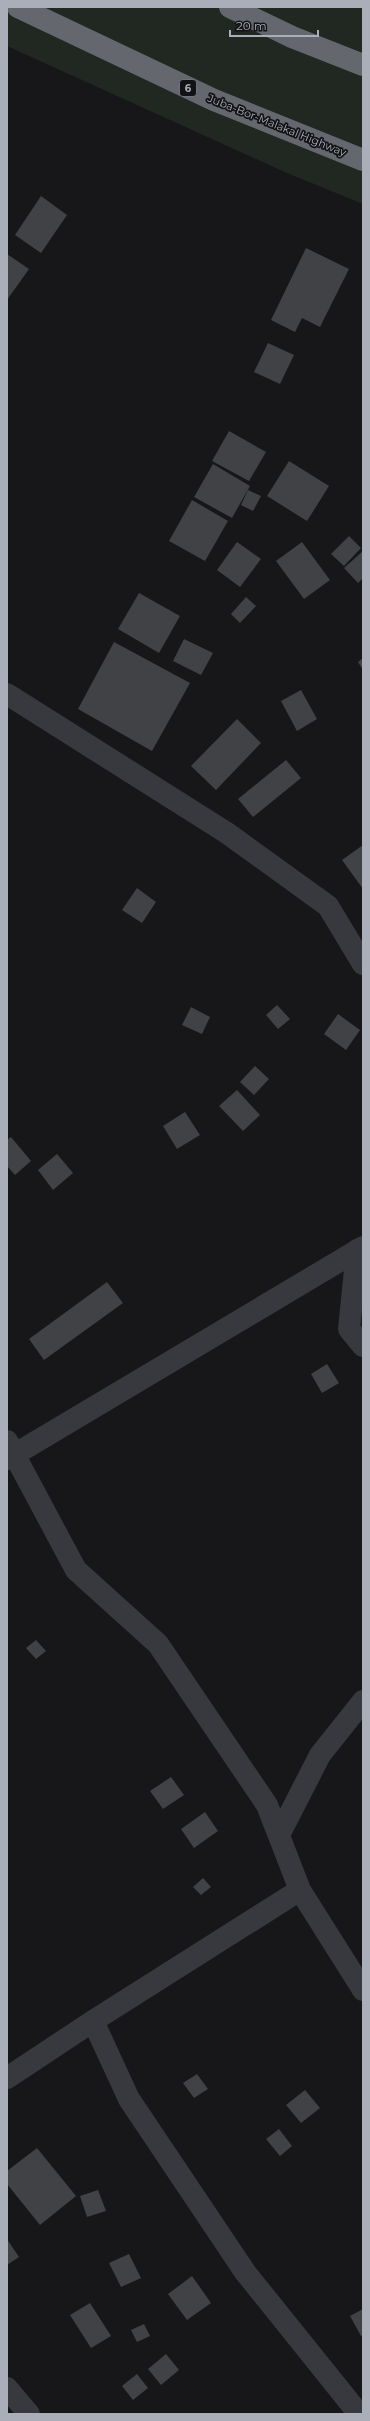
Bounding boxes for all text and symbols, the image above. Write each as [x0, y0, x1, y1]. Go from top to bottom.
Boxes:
scale bar [230, 12, 318, 38]
text: 20 m [236, 18, 267, 33]
road number: 6 [180, 80, 196, 96]
street label: Juba-Bor-Malakal Highway [205, 90, 348, 159]

